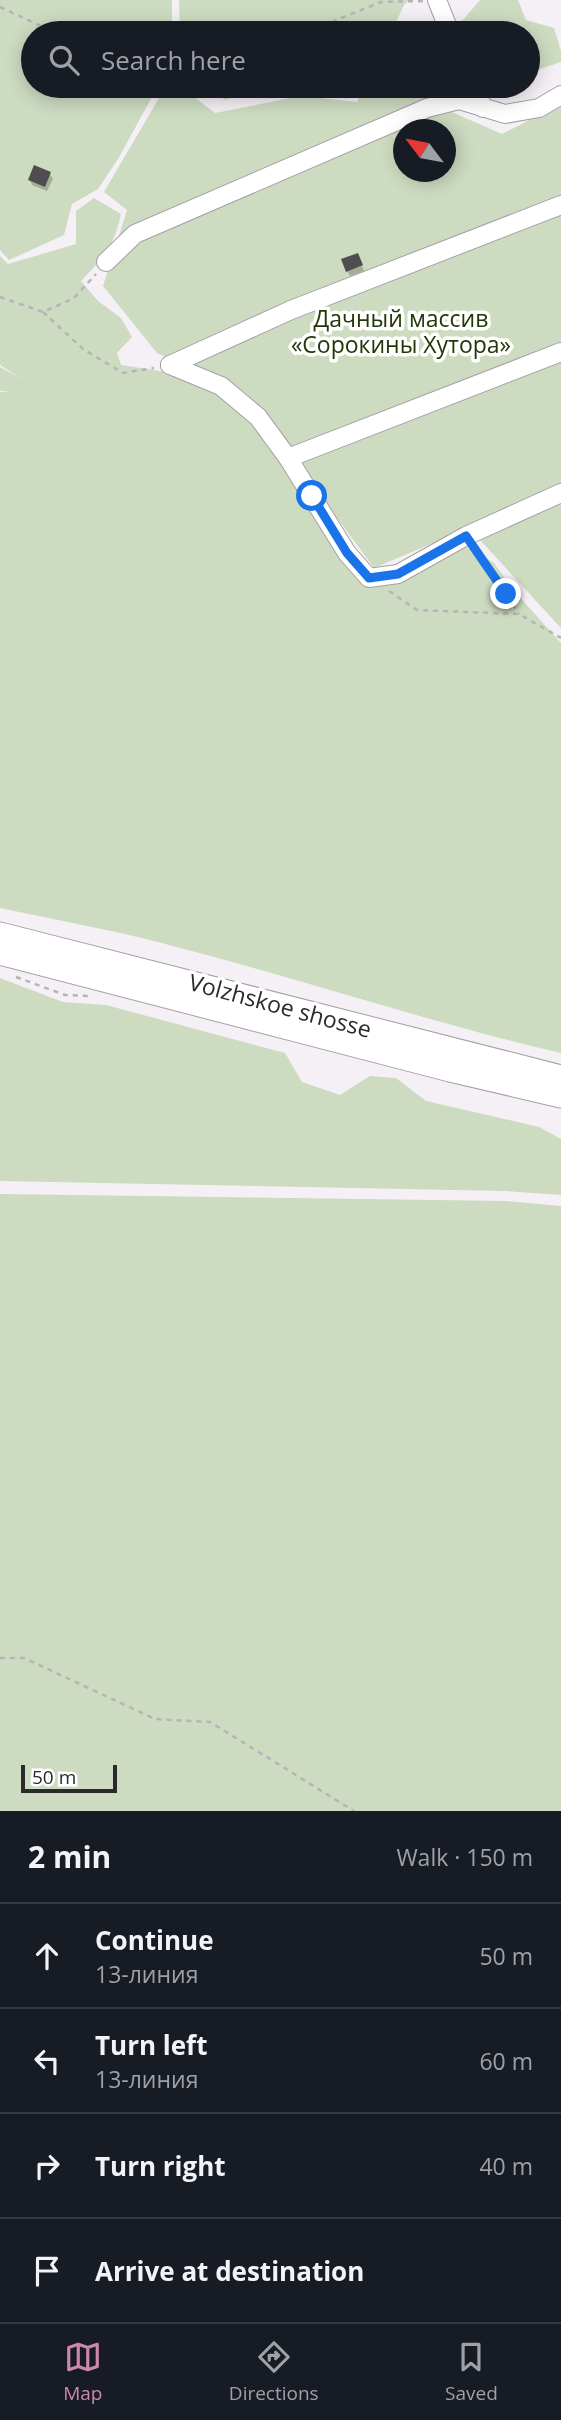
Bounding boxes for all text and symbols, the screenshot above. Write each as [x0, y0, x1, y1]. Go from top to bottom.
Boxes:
search box [21, 21, 540, 98]
icon: search [45, 41, 83, 79]
text: Search here [101, 42, 246, 78]
north arrow [393, 119, 456, 182]
park label: Дачный массив «Сорокины Хутора» [291, 302, 511, 360]
route start [296, 480, 327, 511]
route end [490, 578, 521, 609]
street label: Volzhskoe shosse [185, 965, 375, 1045]
scale bar [21, 1762, 117, 1794]
text: 50 m [32, 1764, 76, 1790]
text: 2 min [28, 1836, 111, 1877]
text: Walk · 150 m [396, 1841, 533, 1873]
text: Continue [95, 1922, 214, 1958]
icon: ahead [28, 1937, 66, 1975]
text: 50 m [479, 1940, 533, 1972]
text: 13-линия [95, 1958, 198, 1990]
text: Turn left [95, 2027, 207, 2063]
icon: left [28, 2042, 66, 2080]
text: 60 m [479, 2045, 533, 2077]
text: 13-линия [95, 2063, 198, 2095]
icon: right [28, 2147, 66, 2185]
text: Turn right [95, 2148, 226, 2184]
text: 40 m [479, 2150, 533, 2182]
icon: arrive [28, 2252, 66, 2290]
text: Arrive at destination [95, 2253, 364, 2289]
tab: Map [63, 2338, 102, 2406]
tab: Directions [229, 2338, 319, 2406]
tab: Saved [445, 2338, 498, 2406]

